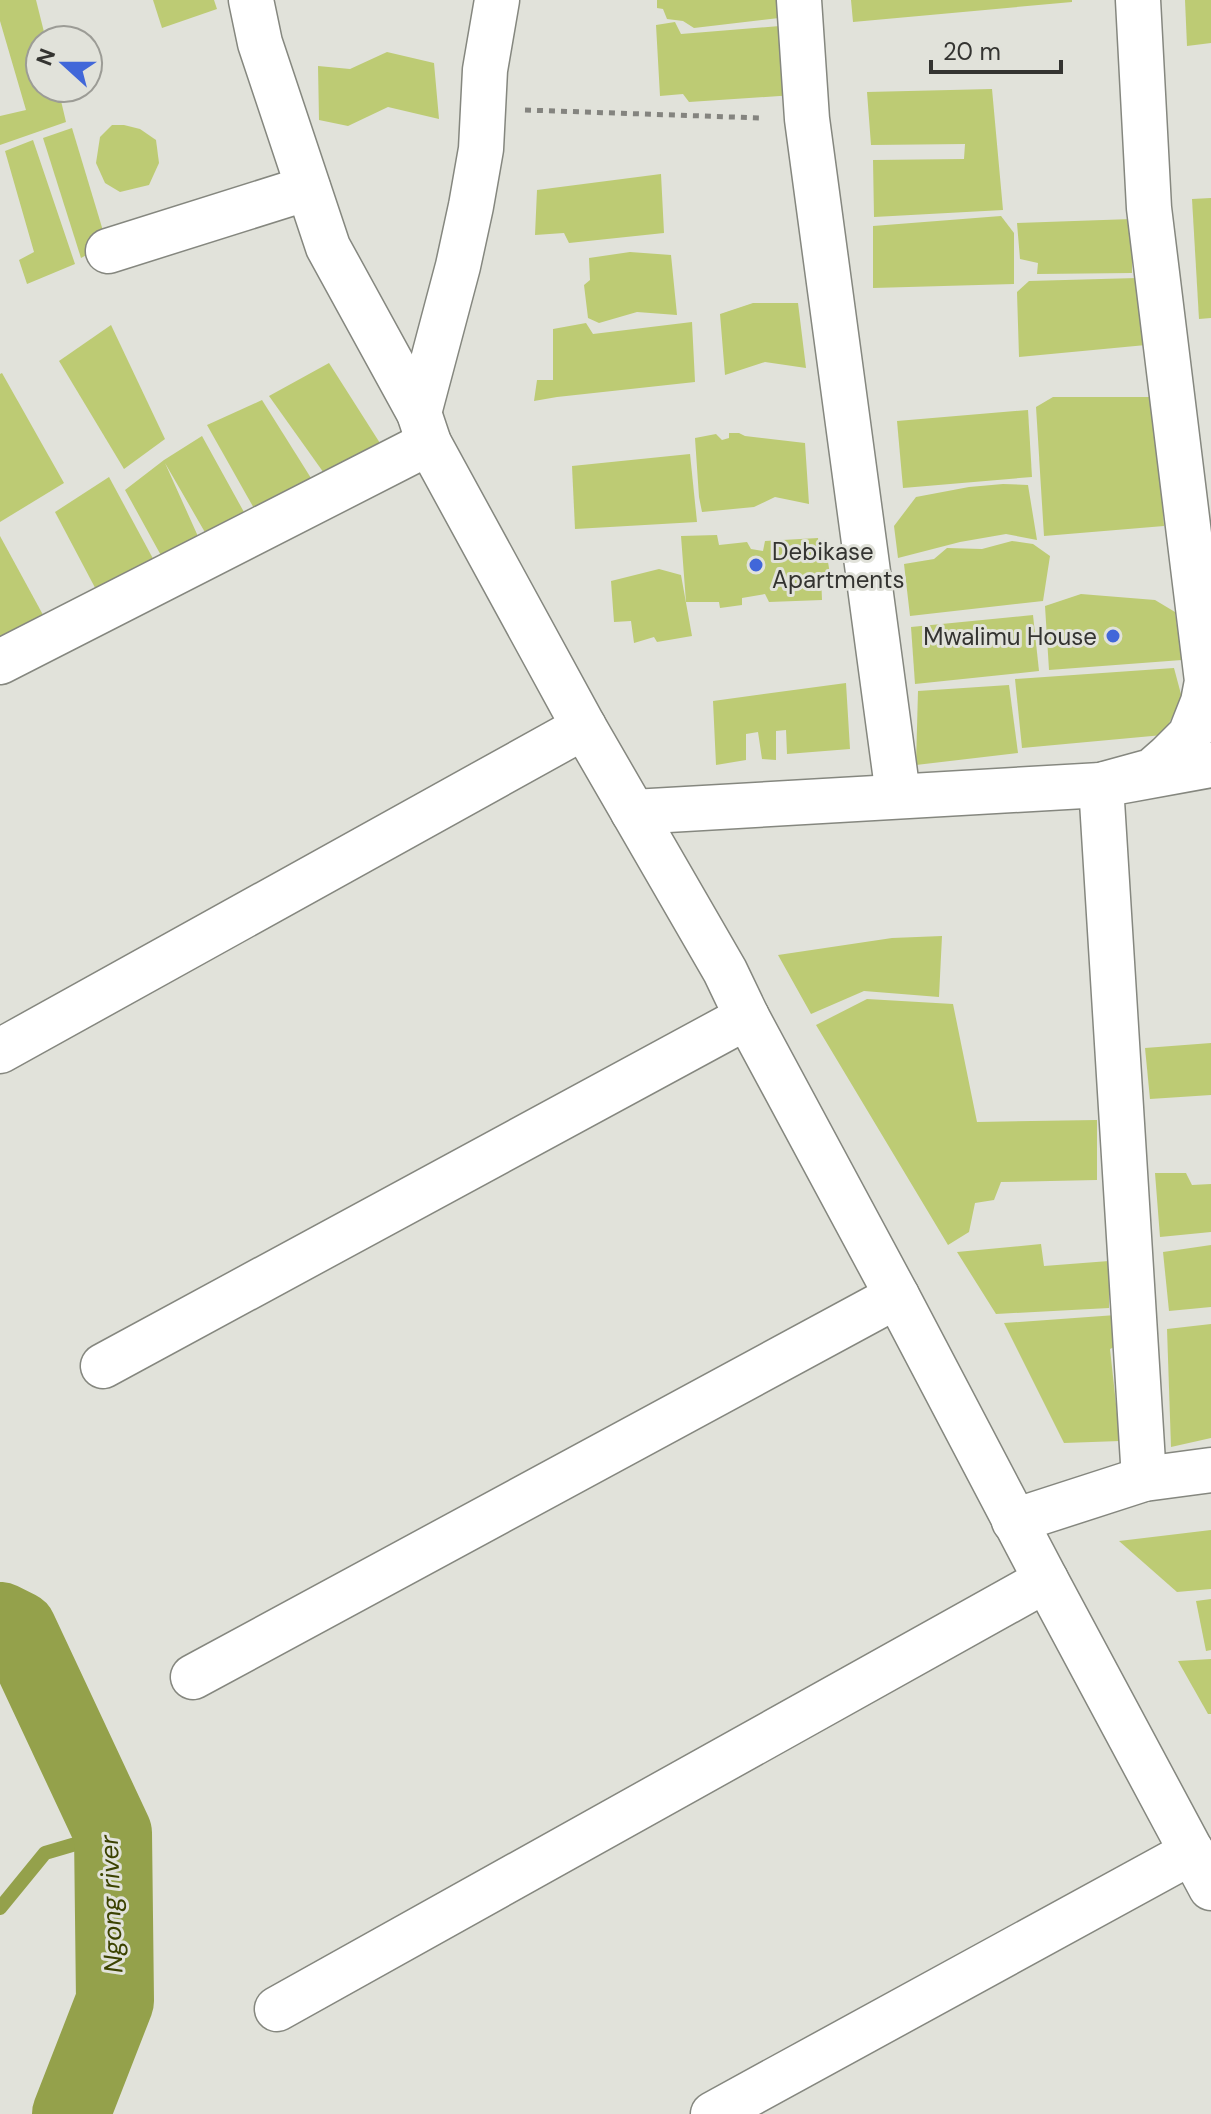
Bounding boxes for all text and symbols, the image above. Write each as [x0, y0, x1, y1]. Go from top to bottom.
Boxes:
north arrow [24, 24, 104, 104]
scale bar [931, 24, 1061, 74]
text: 20 m [943, 36, 1001, 67]
text: N [29, 44, 62, 70]
place label: Debikase Apartments [772, 536, 905, 595]
marker: Debikase Apartments [747, 556, 765, 574]
place label: Mwalimu House [923, 621, 1097, 652]
marker: Mwalimu House [1104, 627, 1122, 645]
water label: Ngong river [92, 1833, 130, 1974]

